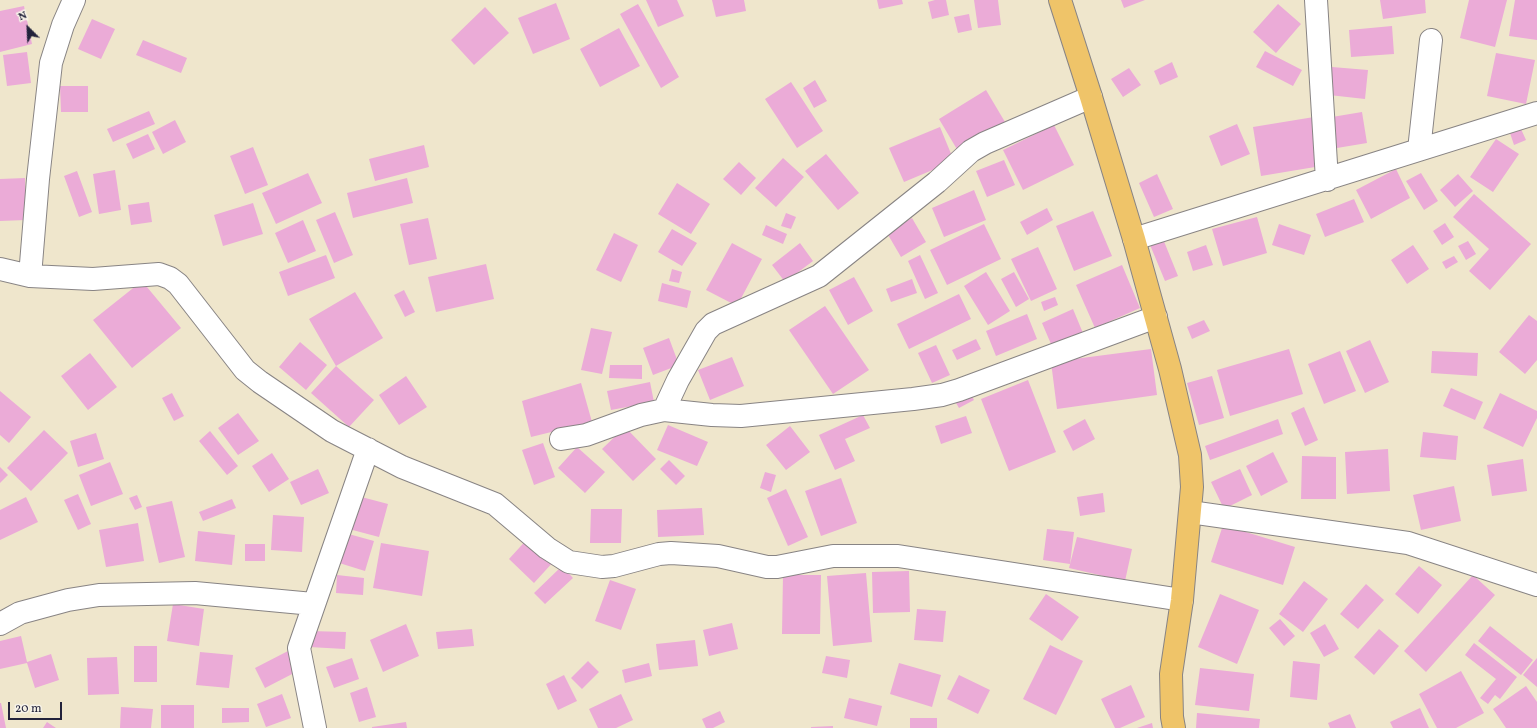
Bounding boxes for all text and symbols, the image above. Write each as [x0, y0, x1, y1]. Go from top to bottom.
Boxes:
north arrow [8, 8, 48, 48]
text: N [16, 8, 30, 25]
scale bar [10, 694, 64, 720]
text: 20 m [15, 701, 42, 717]

